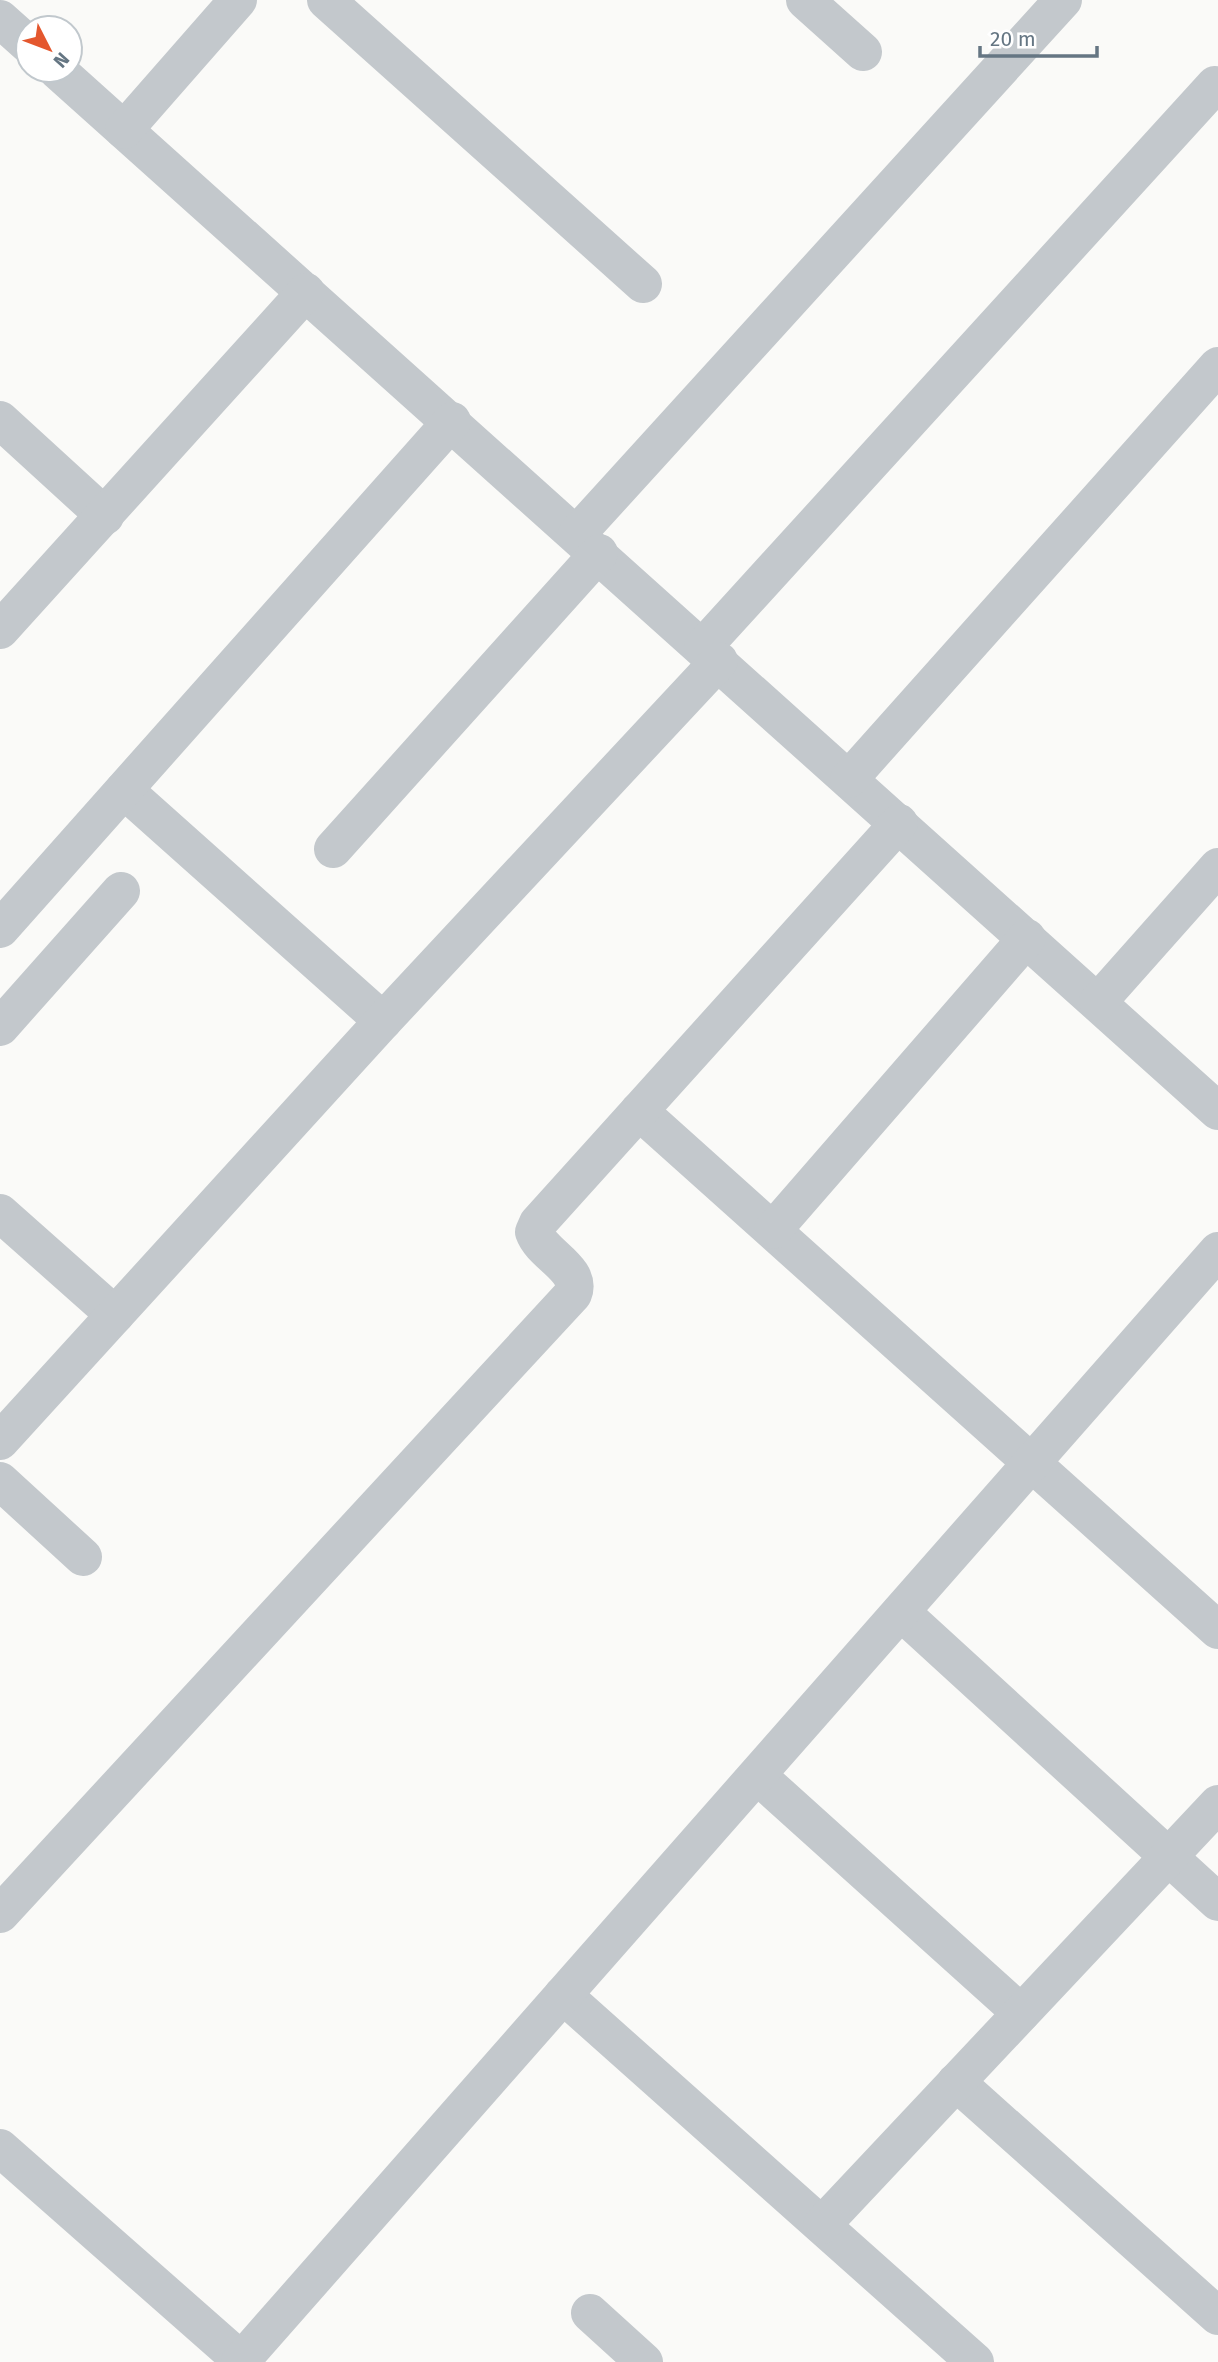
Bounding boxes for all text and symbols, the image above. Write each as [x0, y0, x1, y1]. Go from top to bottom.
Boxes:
north arrow [14, 14, 84, 84]
scale bar [980, 14, 1097, 58]
text: 20 m [990, 26, 1036, 52]
text: N [48, 48, 74, 72]

